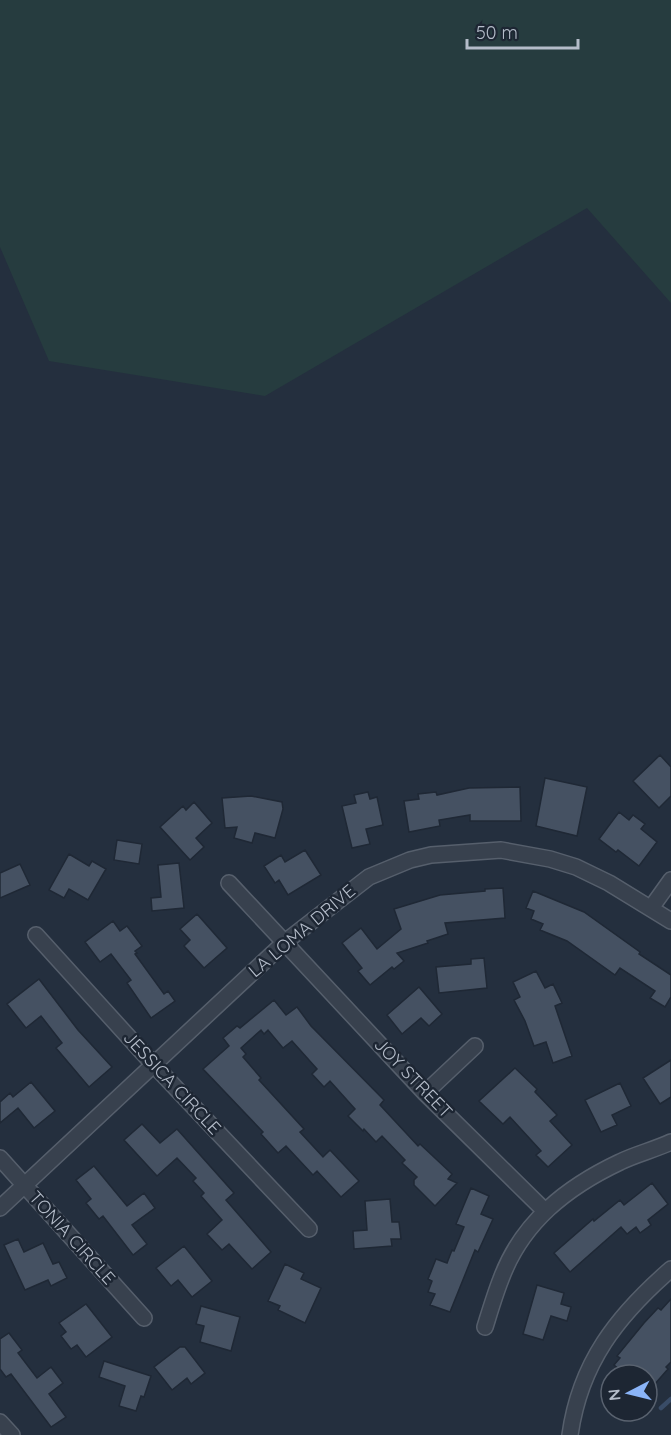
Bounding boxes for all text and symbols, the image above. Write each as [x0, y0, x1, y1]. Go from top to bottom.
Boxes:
scale bar [467, 12, 578, 50]
text: 50 m [476, 21, 518, 44]
street label: LA LOMA DRIVE [244, 879, 360, 982]
street label: JESSICA CIRCLE [119, 1026, 226, 1139]
street label: JOY STREET [369, 1033, 457, 1123]
street label: TONIA CIRCLE [24, 1186, 120, 1289]
north arrow [599, 1363, 659, 1423]
text: N [603, 1388, 625, 1402]

